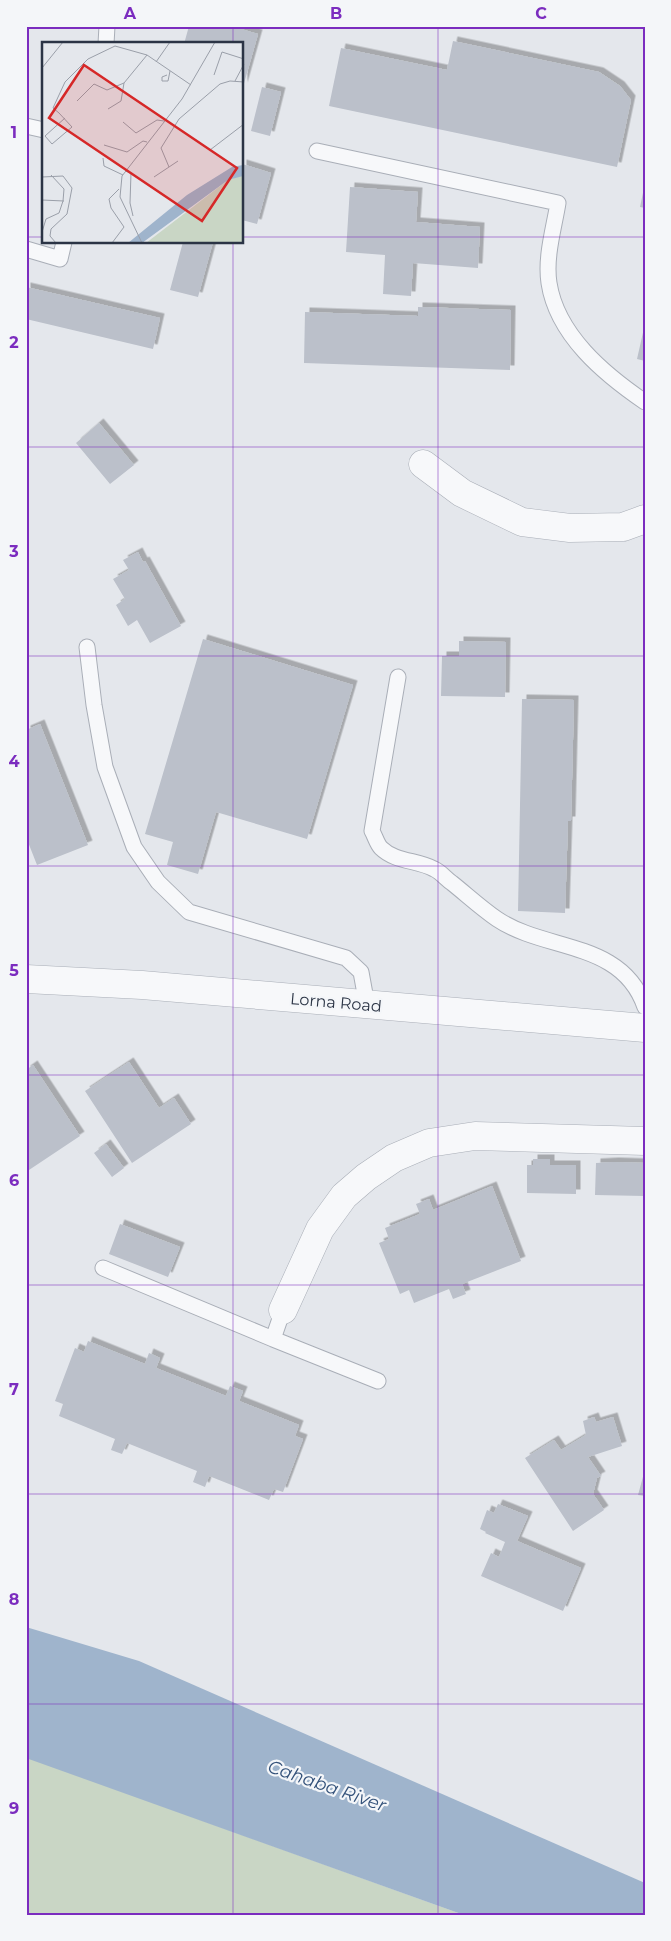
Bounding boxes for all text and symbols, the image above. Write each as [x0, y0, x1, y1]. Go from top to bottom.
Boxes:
text: A [123, 4, 137, 23]
text: B [330, 4, 342, 23]
text: C [535, 4, 547, 23]
inset map [42, 42, 244, 244]
text: 1 [11, 123, 17, 142]
text: 2 [9, 333, 19, 352]
text: 3 [8, 542, 19, 561]
text: 4 [8, 752, 20, 771]
text: 5 [9, 961, 19, 980]
street label: Lorna Road [289, 989, 383, 1016]
text: 6 [9, 1171, 19, 1190]
text: 7 [9, 1380, 19, 1399]
text: 8 [9, 1590, 19, 1609]
water label: Cahaba River [265, 1755, 390, 1817]
text: 9 [9, 1799, 19, 1818]

